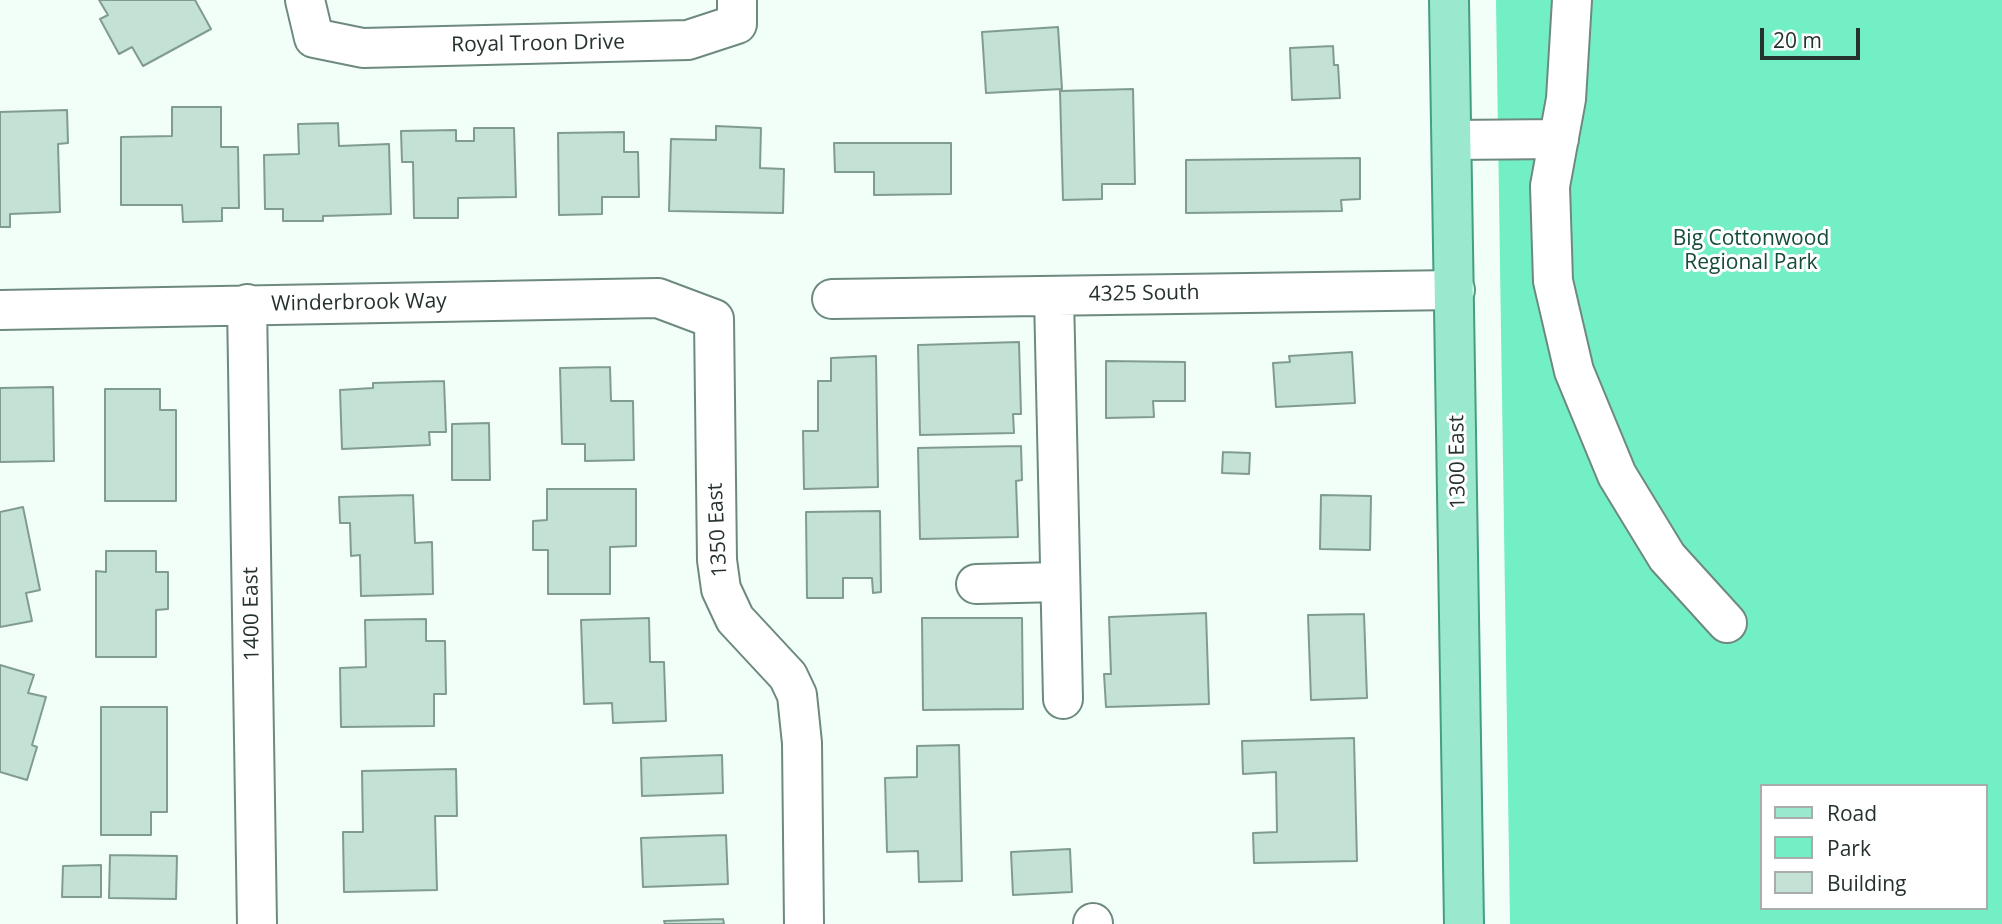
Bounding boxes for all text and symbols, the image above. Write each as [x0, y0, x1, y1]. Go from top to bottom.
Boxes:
scale bar [1764, 14, 1864, 58]
text: 20 m [1773, 26, 1822, 54]
street label: Royal Troon Drive [451, 30, 625, 58]
park label: Big Cottonwood Regional Park [1673, 226, 1829, 276]
street label: 4325 South [1088, 280, 1200, 308]
street label: Winderbrook Way [271, 289, 447, 317]
street label: 1300 East [1445, 415, 1471, 509]
street label: 1350 East [703, 482, 733, 578]
street label: 1400 East [239, 567, 265, 661]
legend [1760, 784, 1988, 910]
text: Road [1827, 799, 1877, 827]
text: Park [1827, 834, 1871, 862]
text: Building [1827, 869, 1906, 897]

